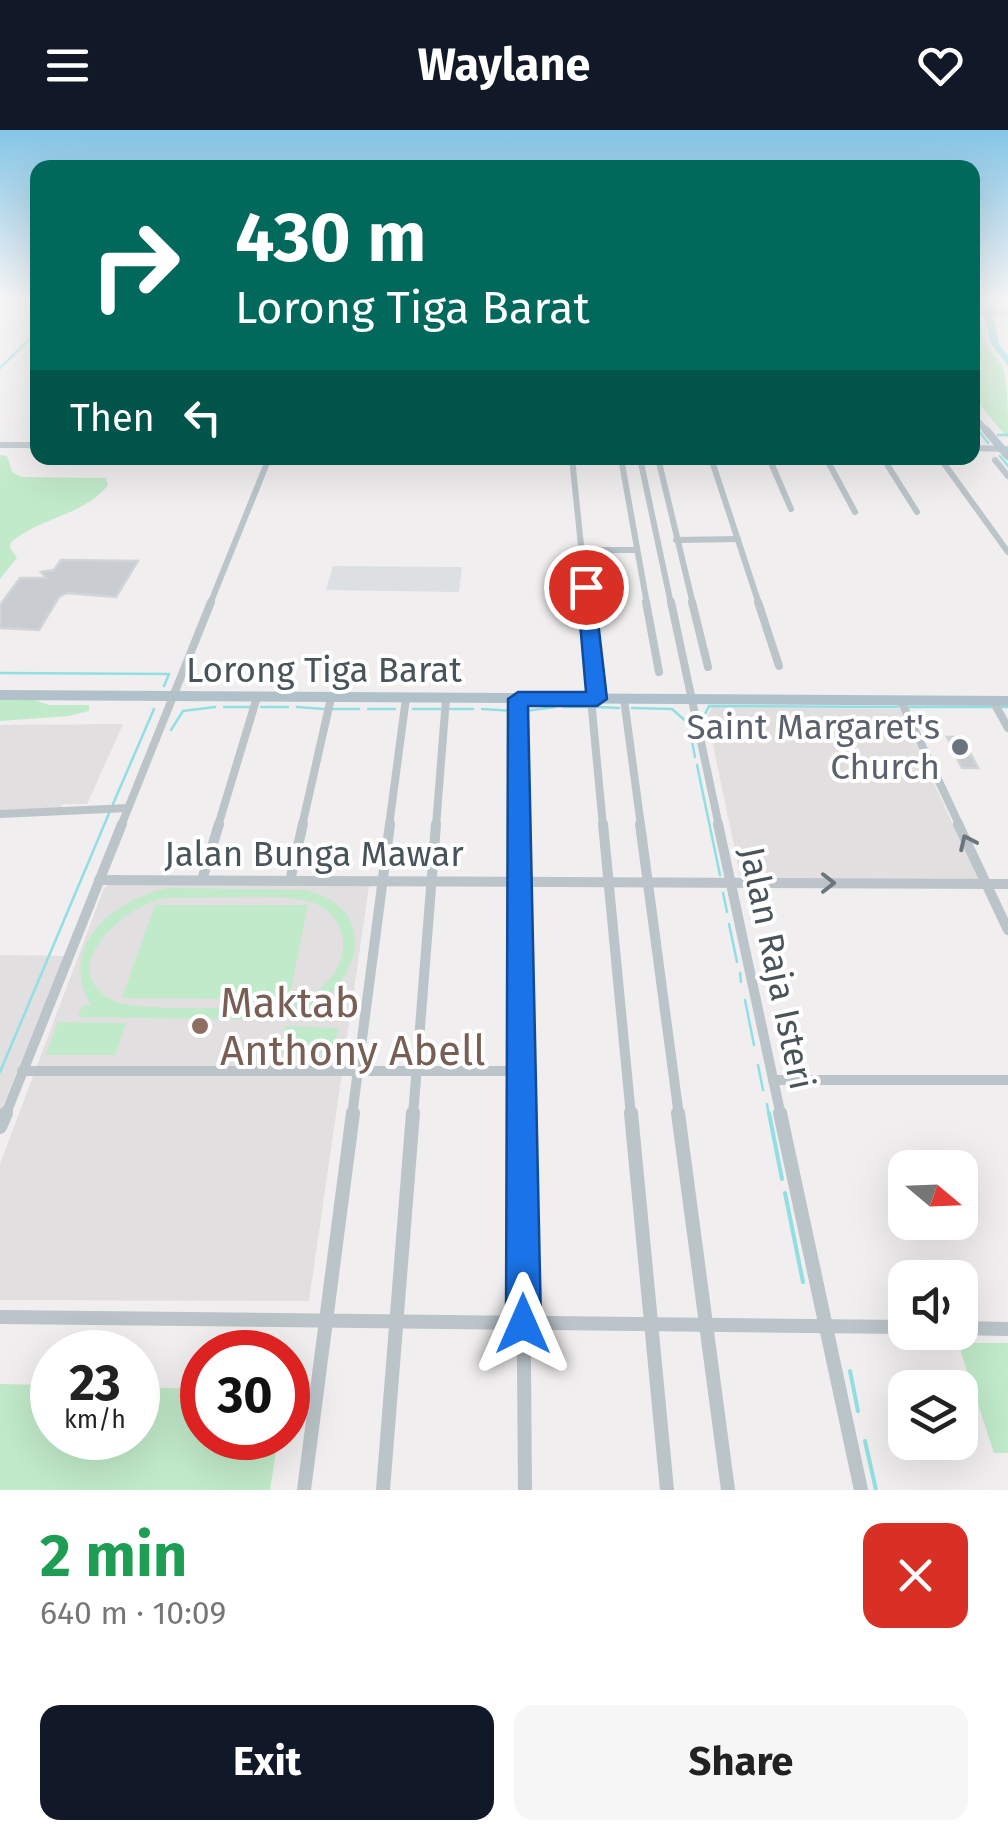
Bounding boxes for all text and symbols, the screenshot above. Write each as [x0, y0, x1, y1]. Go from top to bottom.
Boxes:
icon: menu [40, 38, 95, 93]
text: Waylane [418, 38, 590, 92]
icon: heart [913, 38, 968, 93]
text: 430 m [235, 196, 427, 280]
icon: right [70, 200, 200, 330]
text: Lorong Tiga Barat [235, 281, 590, 335]
icon: left [175, 390, 230, 445]
text: Then [70, 395, 155, 441]
pin [544, 545, 629, 630]
icon: arrive [559, 560, 614, 615]
street label: Lorong Tiga Barat [186, 649, 462, 691]
place label: Saint Margaret's Church [686, 706, 940, 788]
marker: Saint Margaret's Church [949, 736, 971, 758]
street label: Jalan Bunga Mawar [164, 833, 464, 875]
one-way arrow [959, 834, 979, 852]
street label: Jalan Raja Isteri [731, 843, 823, 1093]
one-way arrow [821, 873, 837, 894]
place label: Maktab Anthony Abell [220, 978, 486, 1076]
marker: Maktab Anthony Abell [189, 1015, 211, 1037]
north arrow [888, 1150, 978, 1240]
map controls [888, 1150, 978, 1460]
button: sound [888, 1260, 978, 1350]
position arrow [471, 1272, 575, 1376]
speed limit sign: 30 [180, 1330, 310, 1460]
text: 23 [69, 1353, 121, 1413]
button: layers [888, 1370, 978, 1460]
text: km/h [64, 1405, 126, 1435]
text: 2 min [40, 1520, 187, 1592]
button: close [863, 1523, 968, 1628]
text: 640 m · 10:09 [40, 1594, 226, 1632]
button: Exit [40, 1705, 494, 1820]
button: Share [514, 1705, 968, 1820]

